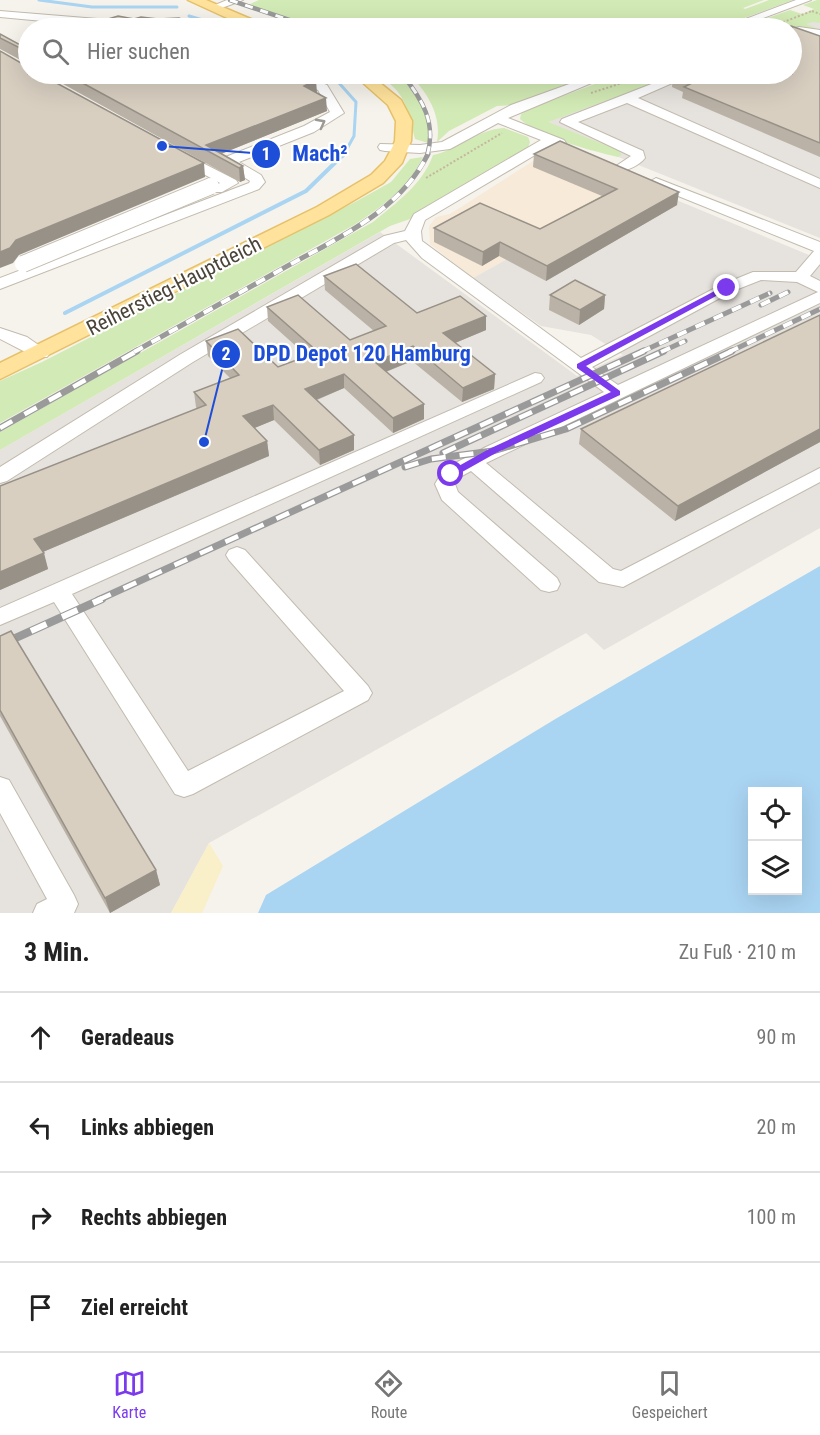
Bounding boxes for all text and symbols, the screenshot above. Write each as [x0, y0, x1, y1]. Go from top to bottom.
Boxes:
search box [18, 18, 802, 84]
icon: search [39, 35, 72, 68]
text: Hier suchen [87, 39, 190, 64]
one-way arrow [314, 119, 325, 130]
callout: Mach² [251, 134, 360, 174]
text: Mach² [292, 141, 348, 166]
text: 1 [261, 143, 271, 164]
street label: Reiherstieg-Hauptdeich [83, 232, 265, 340]
route end [713, 274, 739, 300]
callout: DPD Depot 120 Hamburg [211, 334, 483, 374]
text: DPD Depot 120 Hamburg [253, 341, 471, 366]
text: 2 [221, 343, 231, 364]
route start [437, 460, 463, 486]
map controls [748, 787, 802, 895]
button: locate [748, 787, 802, 841]
button: layers [748, 841, 802, 895]
text: 3 Min. [24, 937, 90, 967]
text: Zu Fuß · 210 m [679, 940, 796, 964]
icon: ahead [24, 1021, 57, 1054]
text: Geradeaus [81, 1025, 174, 1050]
text: 90 m [757, 1025, 796, 1049]
icon: left [24, 1111, 57, 1144]
text: Links abbiegen [81, 1115, 214, 1140]
text: 20 m [757, 1115, 796, 1139]
icon: right [24, 1201, 57, 1234]
text: Rechts abbiegen [81, 1205, 227, 1230]
text: 100 m [747, 1205, 796, 1229]
icon: arrive [24, 1291, 57, 1324]
text: Ziel erreicht [81, 1295, 188, 1320]
tab: Karte [112, 1367, 146, 1422]
tab: Route [371, 1367, 407, 1422]
tab: Gespeichert [632, 1367, 708, 1422]

